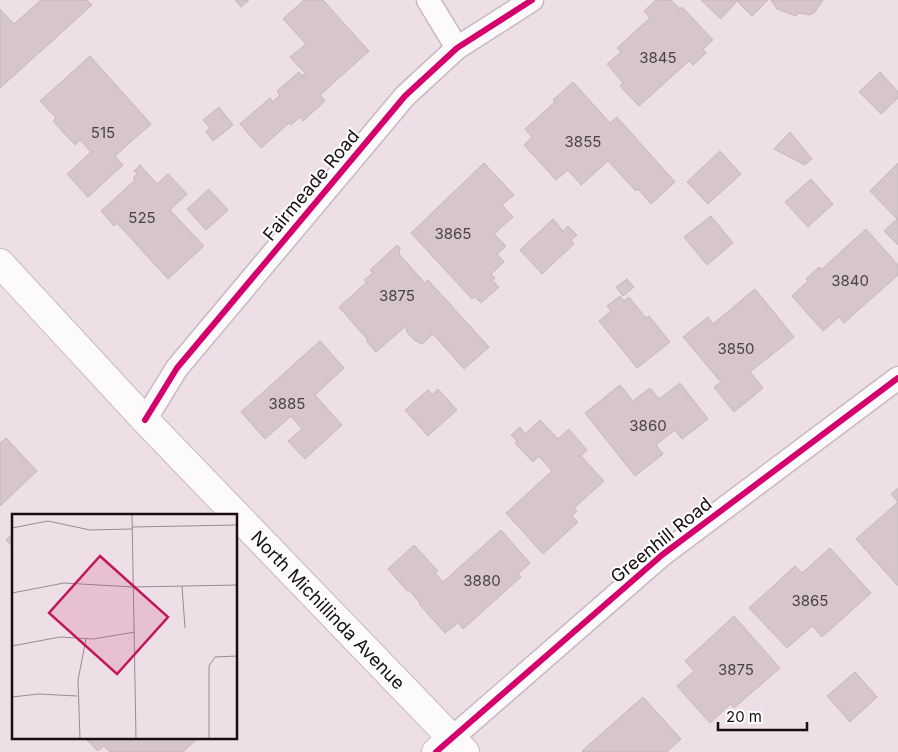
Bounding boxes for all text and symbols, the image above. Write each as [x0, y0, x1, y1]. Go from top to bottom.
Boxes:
house number: 3845 [639, 48, 677, 67]
house number: 515 [91, 123, 115, 142]
street label: Fairmeade Road [259, 125, 363, 245]
house number: 3855 [565, 132, 601, 151]
house number: 525 [128, 208, 156, 227]
house number: 3865 [435, 224, 471, 243]
house number: 3840 [831, 271, 869, 290]
house number: 3875 [379, 286, 415, 305]
house number: 3850 [717, 339, 755, 358]
house number: 3885 [269, 394, 305, 413]
house number: 3860 [629, 416, 667, 435]
street label: Greenhill Road [606, 493, 716, 587]
inset map [12, 514, 238, 740]
street label: North Michillinda Avenue [247, 526, 409, 694]
house number: 3880 [463, 571, 501, 590]
house number: 3865 [792, 591, 828, 610]
house number: 3875 [718, 660, 754, 679]
scale bar [718, 700, 807, 732]
text: 20 m [726, 707, 762, 726]

